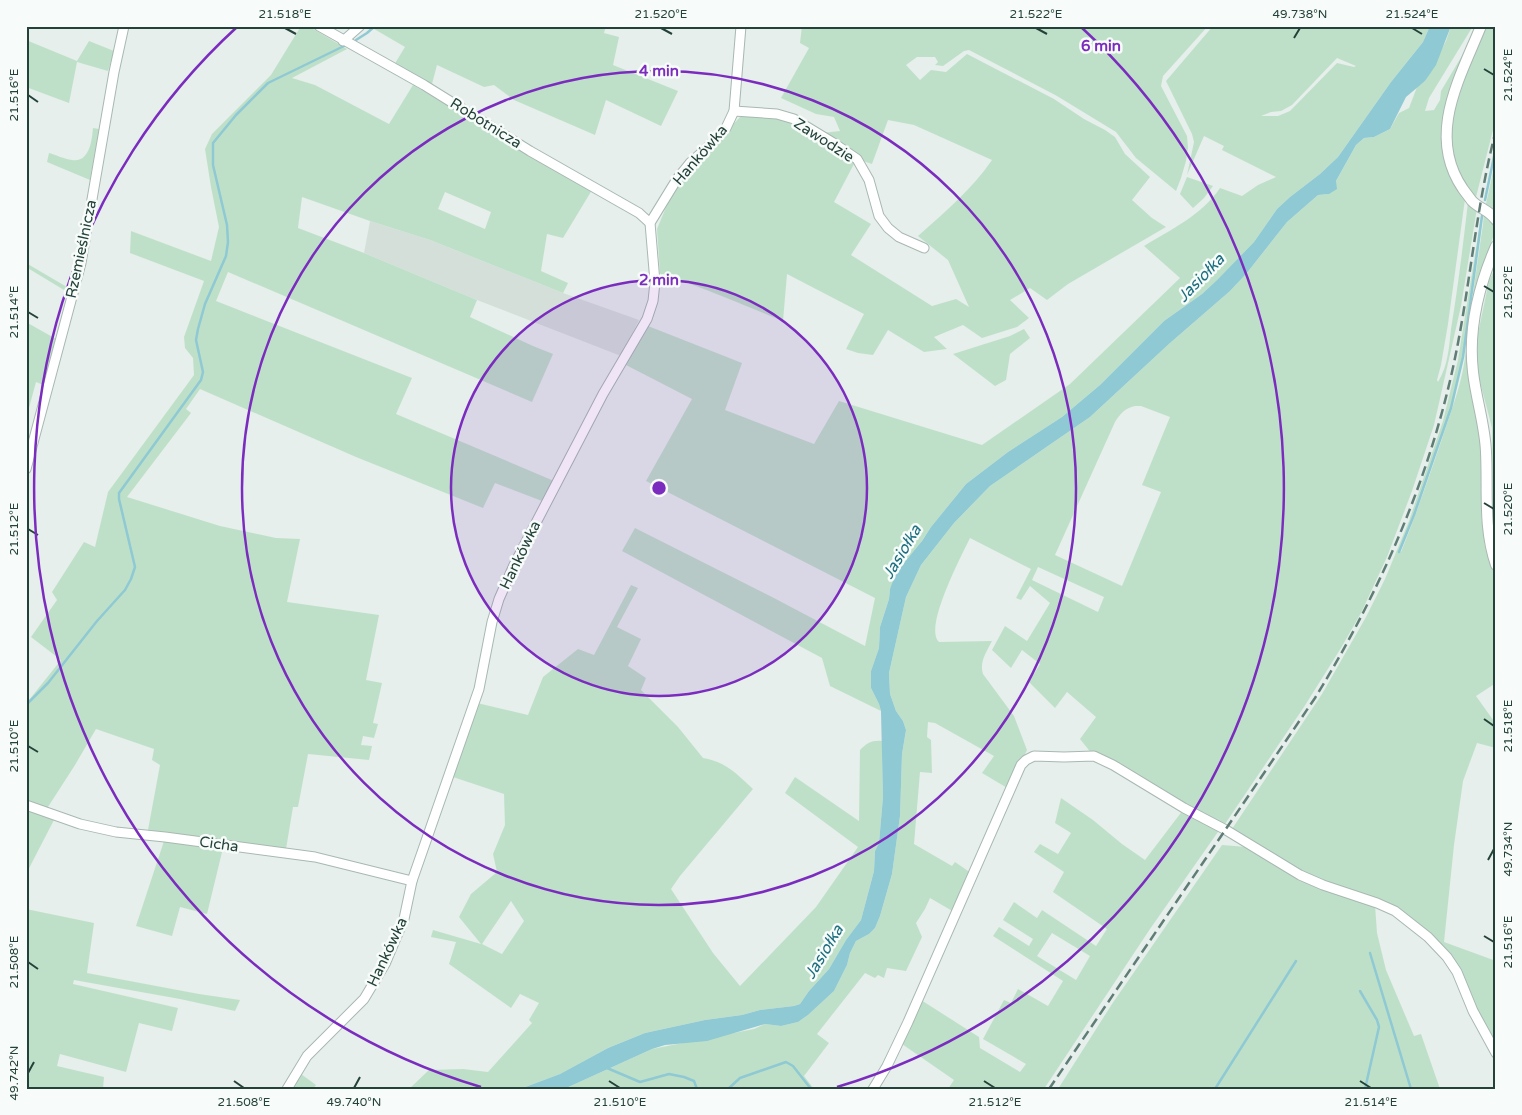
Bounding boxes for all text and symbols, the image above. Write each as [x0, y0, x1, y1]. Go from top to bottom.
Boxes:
text: 21.518°E [259, 7, 312, 21]
text: 21.520°E [635, 7, 688, 21]
text: 21.522°E [1010, 7, 1063, 21]
text: 49.738°N [1273, 7, 1327, 21]
text: 21.524°E [1386, 7, 1439, 21]
text: 6 min [1081, 37, 1121, 55]
text: 21.524°E [1501, 48, 1515, 102]
text: 4 min [639, 62, 679, 80]
text: 21.516°E [7, 68, 21, 121]
street label: Robotnicza [447, 94, 525, 152]
street label: Zawodzie [791, 114, 857, 166]
street label: Hankówka [669, 121, 731, 189]
street label: Rzemieślnicza [62, 198, 100, 300]
water label: Jasiołka [1173, 249, 1230, 306]
text: 21.522°E [1501, 265, 1515, 319]
text: 2 min [639, 271, 679, 289]
text: 21.514°E [7, 285, 21, 339]
centre of rings [650, 479, 668, 497]
text: 21.520°E [1501, 482, 1515, 536]
text: 21.512°E [7, 502, 21, 556]
street label: Hankówka [496, 518, 544, 592]
water label: Jasiołka [878, 520, 926, 583]
text: 21.518°E [1501, 699, 1515, 753]
text: 21.510°E [7, 719, 21, 773]
text: 49.734°N [1501, 822, 1515, 876]
street label: Cicha [198, 832, 240, 856]
street label: Hankówka [363, 915, 411, 989]
text: 21.516°E [1501, 915, 1515, 968]
water label: Jasiołka [800, 920, 848, 983]
text: 21.508°E [7, 935, 21, 989]
text: 49.742°N [7, 1046, 21, 1100]
text: 21.508°E [218, 1095, 271, 1109]
text: 49.740°N [327, 1095, 381, 1109]
text: 21.510°E [594, 1095, 647, 1109]
text: 21.512°E [969, 1095, 1022, 1109]
text: 21.514°E [1345, 1095, 1398, 1109]

